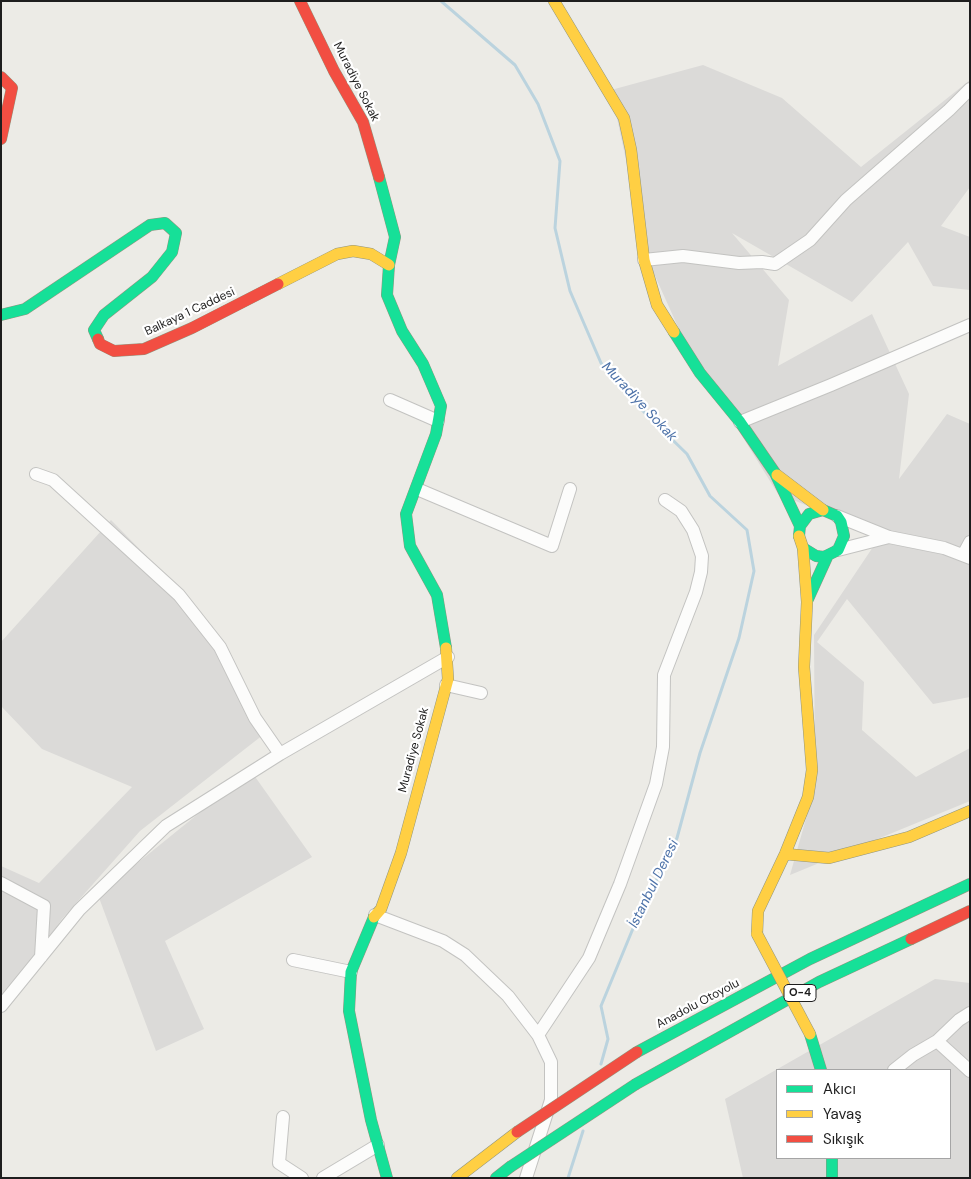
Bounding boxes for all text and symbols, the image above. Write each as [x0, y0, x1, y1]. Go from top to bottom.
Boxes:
street label: Muradiye Sokak [330, 40, 382, 124]
street label: Balkaya 1 Caddesi [143, 285, 237, 339]
water label: Muradiye Sokak [598, 359, 680, 445]
street label: Muradiye Sokak [396, 706, 432, 794]
water label: İstanbul Deresi [625, 837, 683, 931]
street label: Anadolu Otoyolu [654, 976, 742, 1032]
road number: O-4 [784, 984, 816, 1001]
legend [776, 1069, 951, 1159]
text: Akıcı [823, 1079, 856, 1099]
text: Yavaş [823, 1104, 862, 1124]
text: Sıkışık [823, 1129, 864, 1149]

